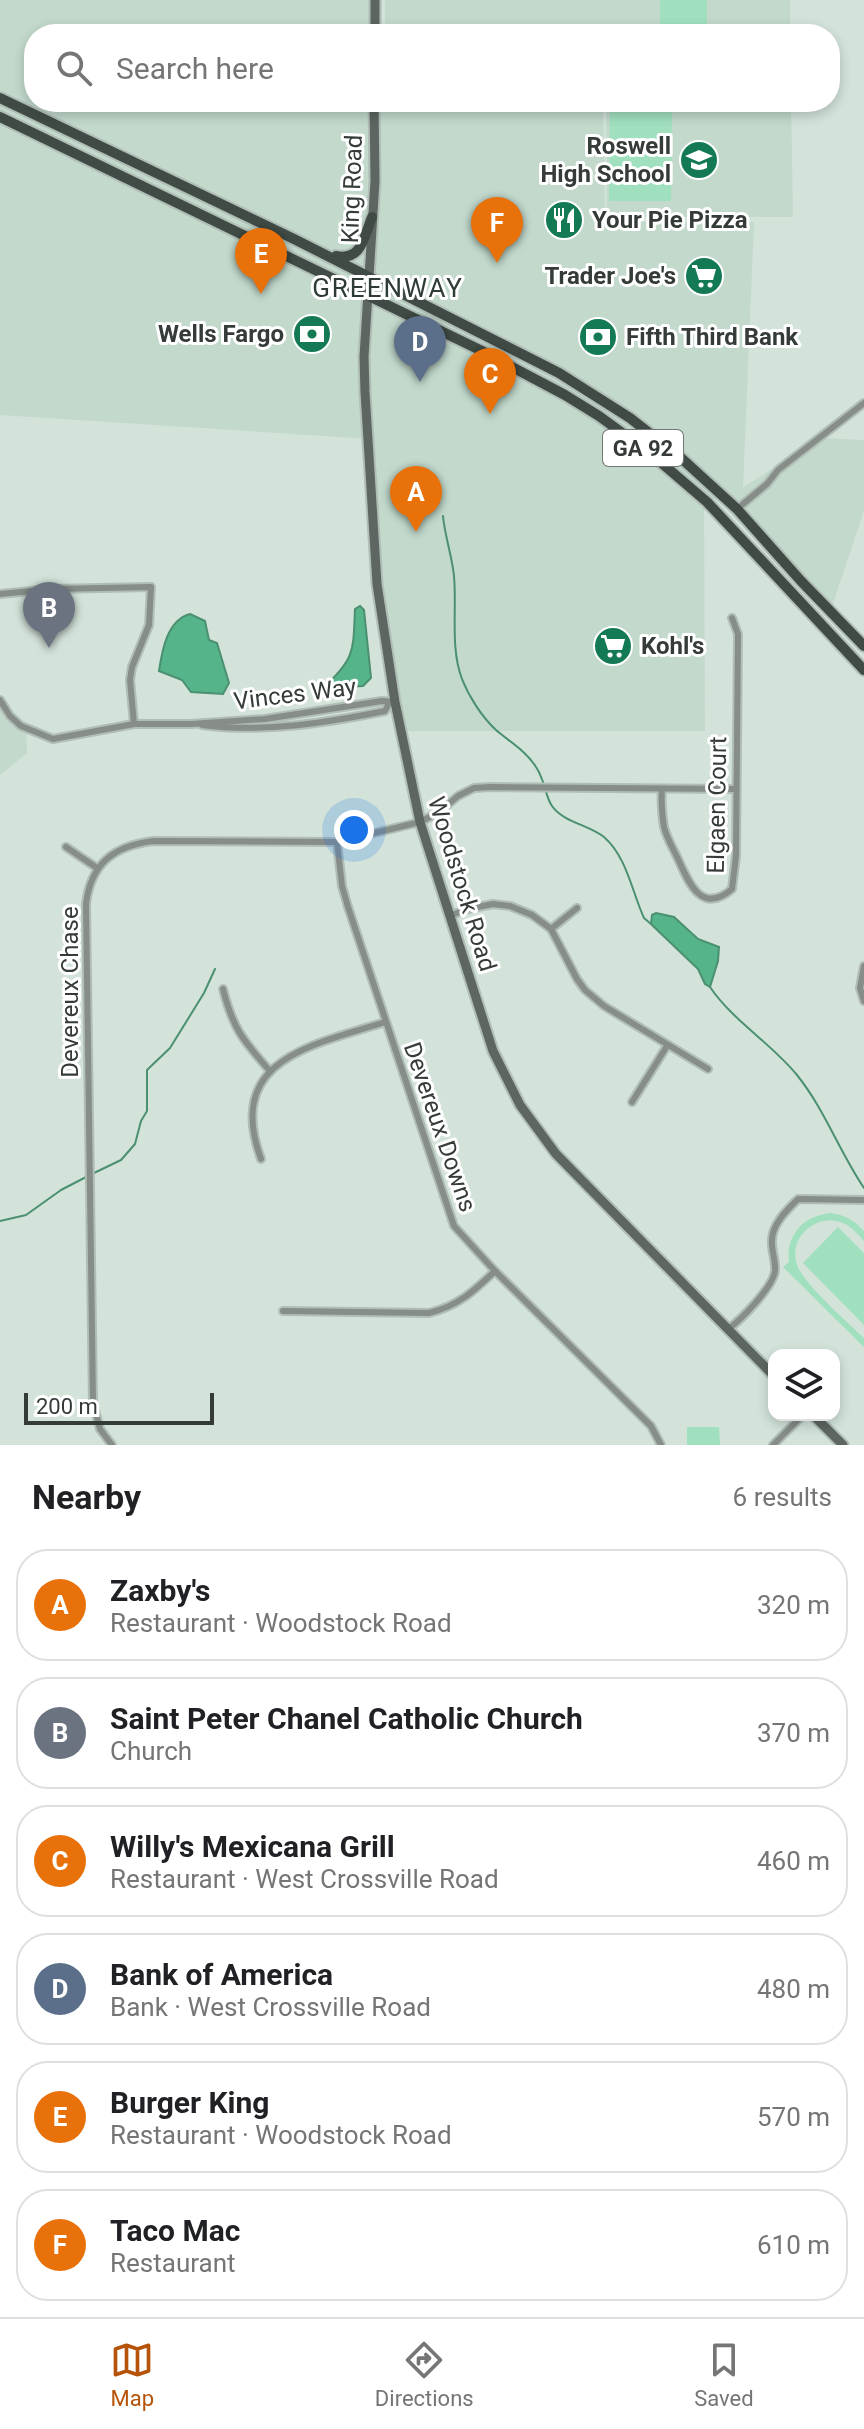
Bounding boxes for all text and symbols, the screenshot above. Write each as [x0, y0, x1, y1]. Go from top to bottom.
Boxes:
search box [24, 24, 840, 112]
icon: search [52, 46, 96, 90]
text: Search here [116, 51, 274, 86]
place label: Roswell High School [540, 132, 671, 188]
street label: King Road [336, 134, 368, 244]
school or university icon: Roswell High School [678, 139, 720, 181]
pin: F [471, 197, 523, 263]
restaurant icon: Your Pie Pizza [543, 199, 585, 241]
place label: Your Pie Pizza [592, 206, 748, 234]
pin: E [235, 228, 287, 294]
supermarket icon: Trader Joe's [683, 255, 725, 297]
place label: Trader Joe's [545, 262, 676, 290]
district label: GREENWAY [312, 273, 464, 303]
bank icon: Wells Fargo [291, 313, 333, 355]
pin: D [394, 316, 446, 382]
bank icon: Fifth Third Bank [577, 316, 619, 358]
place label: Wells Fargo [158, 320, 284, 348]
place label: Fifth Third Bank [626, 323, 799, 351]
pin: C [464, 348, 516, 414]
road number: GA 92 [603, 430, 683, 466]
pin: A [390, 466, 442, 532]
pin: B [23, 582, 75, 648]
supermarket icon: Kohl's [592, 625, 634, 667]
place label: Kohl's [641, 632, 704, 660]
street label: Vinces Way [232, 673, 358, 715]
street label: Elgaen Court [702, 736, 732, 874]
street label: Woodstock Road [422, 793, 502, 975]
your location [334, 810, 374, 850]
street label: Devereux Chase [56, 906, 84, 1078]
street label: Devereux Downs [398, 1039, 482, 1215]
map controls [768, 1349, 840, 1421]
button: layers [768, 1349, 840, 1421]
scale bar [24, 1389, 214, 1425]
text: 200 m [36, 1394, 98, 1419]
text: Nearby [32, 1477, 141, 1517]
text: 6 results [733, 1482, 832, 1512]
text: Zaxby's [110, 1573, 211, 1608]
text: A [51, 1590, 69, 1620]
text: 320 m [757, 1590, 830, 1620]
text: Restaurant · Woodstock Road [110, 1608, 452, 1638]
text: Saint Peter Chanel Catholic Church [110, 1701, 583, 1736]
text: B [52, 1718, 68, 1748]
text: 370 m [757, 1718, 830, 1748]
text: Church [110, 1736, 192, 1766]
text: Willy's Mexicana Grill [110, 1829, 395, 1864]
text: C [51, 1846, 69, 1876]
text: 460 m [757, 1846, 830, 1876]
text: Restaurant · West Crossville Road [110, 1864, 499, 1894]
text: Bank of America [110, 1957, 333, 1992]
text: D [52, 1974, 68, 2004]
text: 480 m [757, 1974, 830, 2004]
text: Bank · West Crossville Road [110, 1992, 431, 2022]
text: Burger King [110, 2085, 269, 2120]
text: E [53, 2102, 67, 2132]
text: 570 m [757, 2102, 830, 2132]
text: Restaurant · Woodstock Road [110, 2120, 452, 2150]
text: Taco Mac [110, 2213, 240, 2248]
text: F [53, 2230, 67, 2260]
text: 610 m [757, 2230, 830, 2260]
text: Restaurant [110, 2248, 236, 2278]
tab: Map [110, 2338, 154, 2411]
tab: Directions [375, 2338, 474, 2411]
tab: Saved [694, 2338, 754, 2411]

